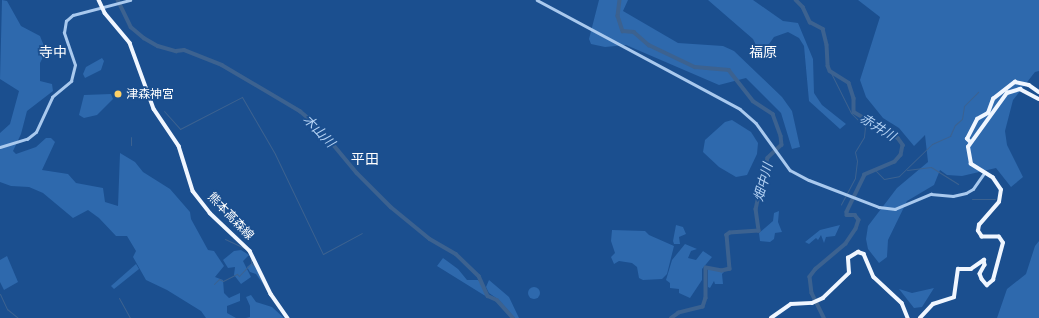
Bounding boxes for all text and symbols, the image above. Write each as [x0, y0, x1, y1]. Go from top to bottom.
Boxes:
district label: 寺中 [39, 44, 67, 60]
district label: 福原 [749, 44, 777, 60]
place label: 津森神宮 [126, 87, 174, 101]
marker: 津森神宮 [113, 89, 123, 99]
water label: 赤井川 [857, 110, 899, 144]
water label: 木山川 [300, 112, 338, 150]
district label: 平田 [351, 151, 379, 167]
water label: 畑中川 [750, 161, 776, 203]
street label: 熊本高森線 [205, 189, 257, 243]

